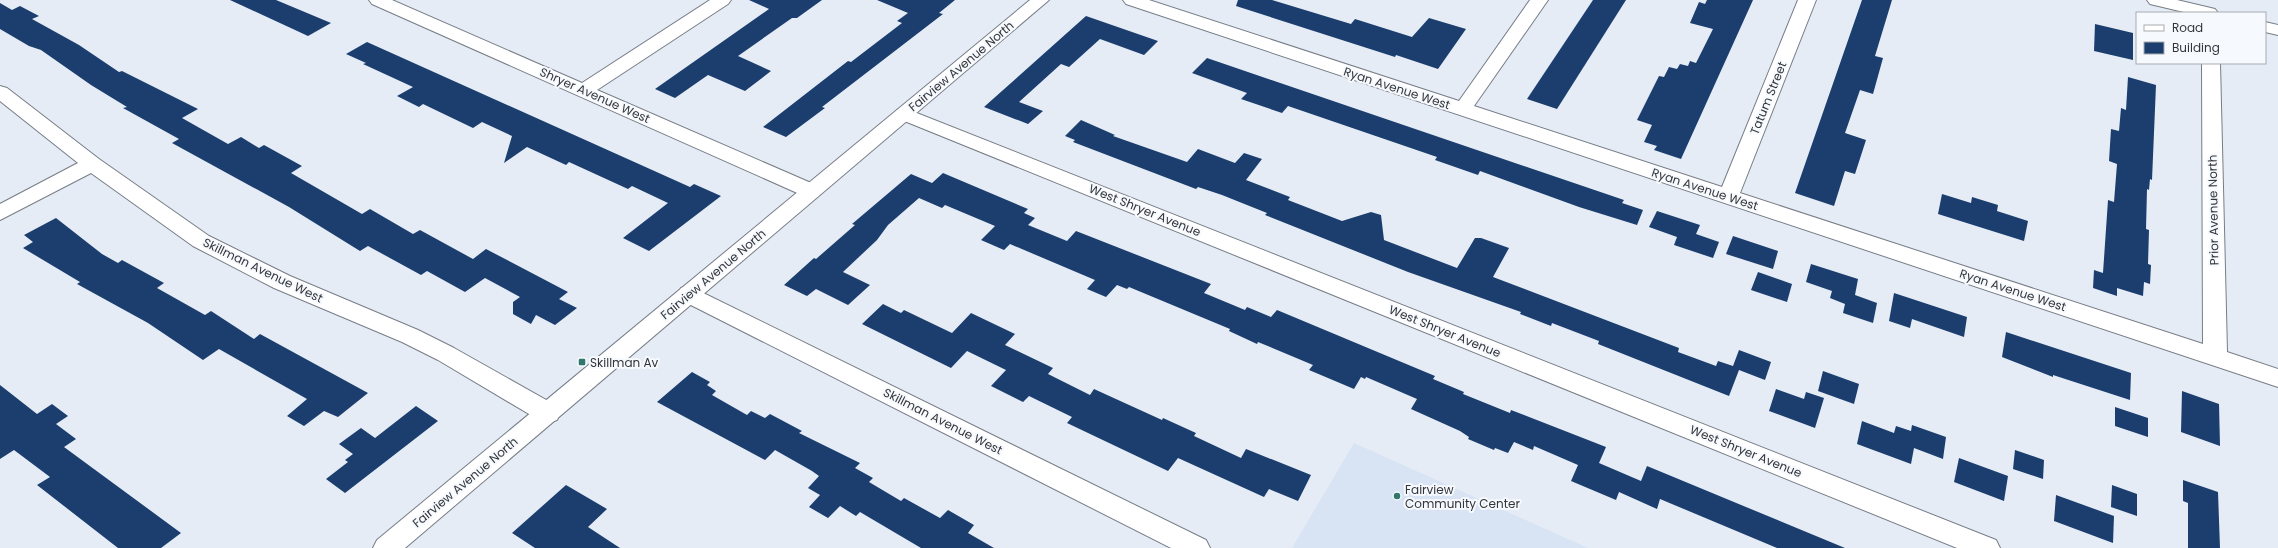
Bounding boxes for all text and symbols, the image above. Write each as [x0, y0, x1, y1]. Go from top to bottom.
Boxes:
legend [2136, 12, 2266, 64]
street label: Fairview Avenue North [905, 17, 1017, 115]
text: Road [2172, 19, 2203, 36]
text: Building [2172, 39, 2220, 56]
street label: Tatum Street [1746, 59, 1790, 137]
street label: Shryer Avenue West [537, 63, 653, 127]
street label: Ryan Avenue West [1342, 63, 1452, 113]
street label: Prior Avenue North [2204, 155, 2222, 265]
street label: Ryan Avenue West [1650, 164, 1760, 214]
street label: West Shryer Avenue [1087, 180, 1203, 240]
street label: Fairview Avenue North [657, 225, 769, 323]
street label: Skillman Avenue West [200, 234, 326, 306]
street label: Ryan Avenue West [1958, 265, 2068, 315]
street label: West Shryer Avenue [1387, 301, 1503, 361]
place label: Skillman Av [590, 354, 659, 371]
marker: Skillman Av [577, 357, 587, 367]
street label: Skillman Avenue West [881, 384, 1005, 458]
street label: West Shryer Avenue [1688, 421, 1804, 481]
street label: Fairview Avenue North [409, 433, 521, 531]
place label: Fairview Community Center [1405, 481, 1520, 512]
marker: Fairview Community Center [1392, 491, 1402, 501]

